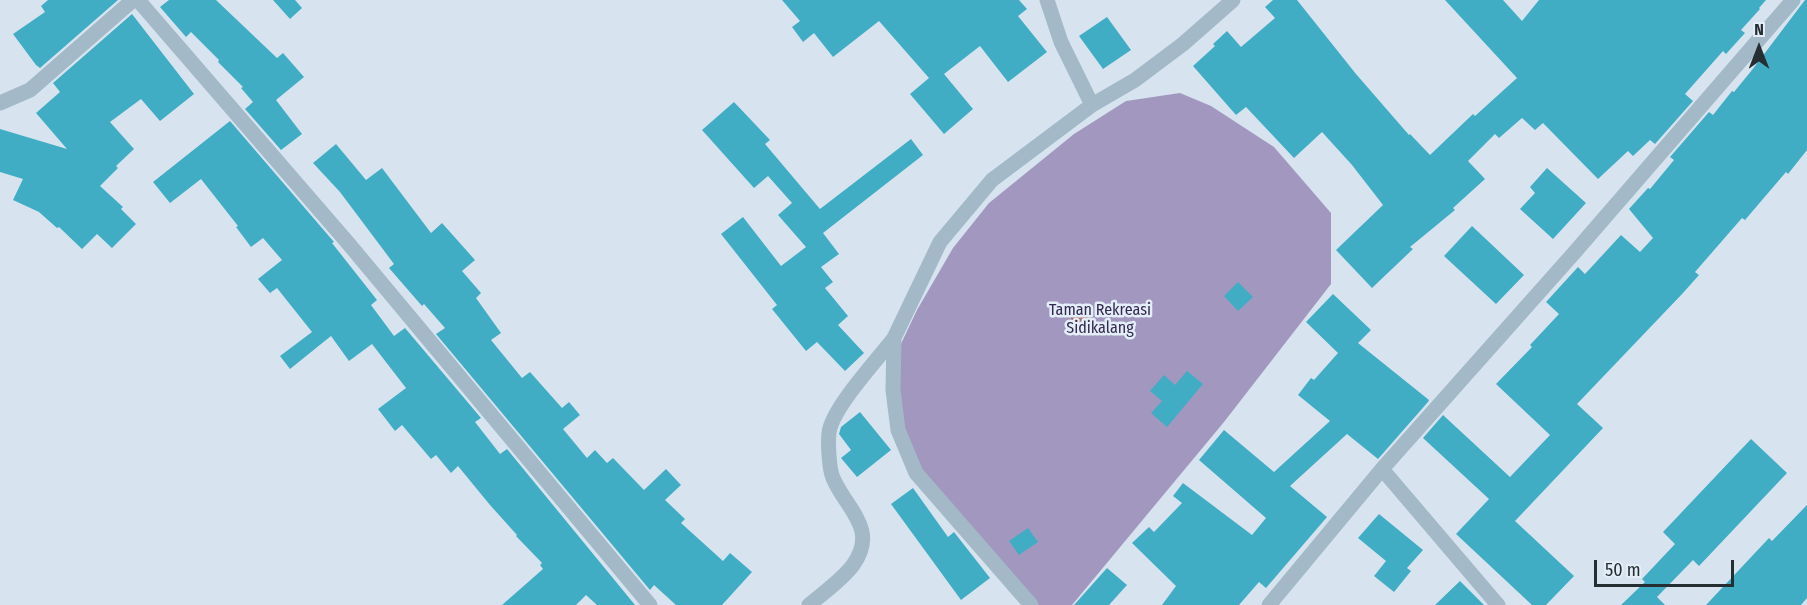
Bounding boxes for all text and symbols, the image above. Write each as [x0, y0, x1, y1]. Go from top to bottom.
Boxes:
north arrow [1729, 18, 1789, 78]
text: N [1754, 20, 1764, 39]
park label: Taman Rekreasi Sidikalang [1049, 301, 1151, 339]
scale bar [1597, 548, 1736, 586]
text: 50 m [1605, 559, 1641, 581]

